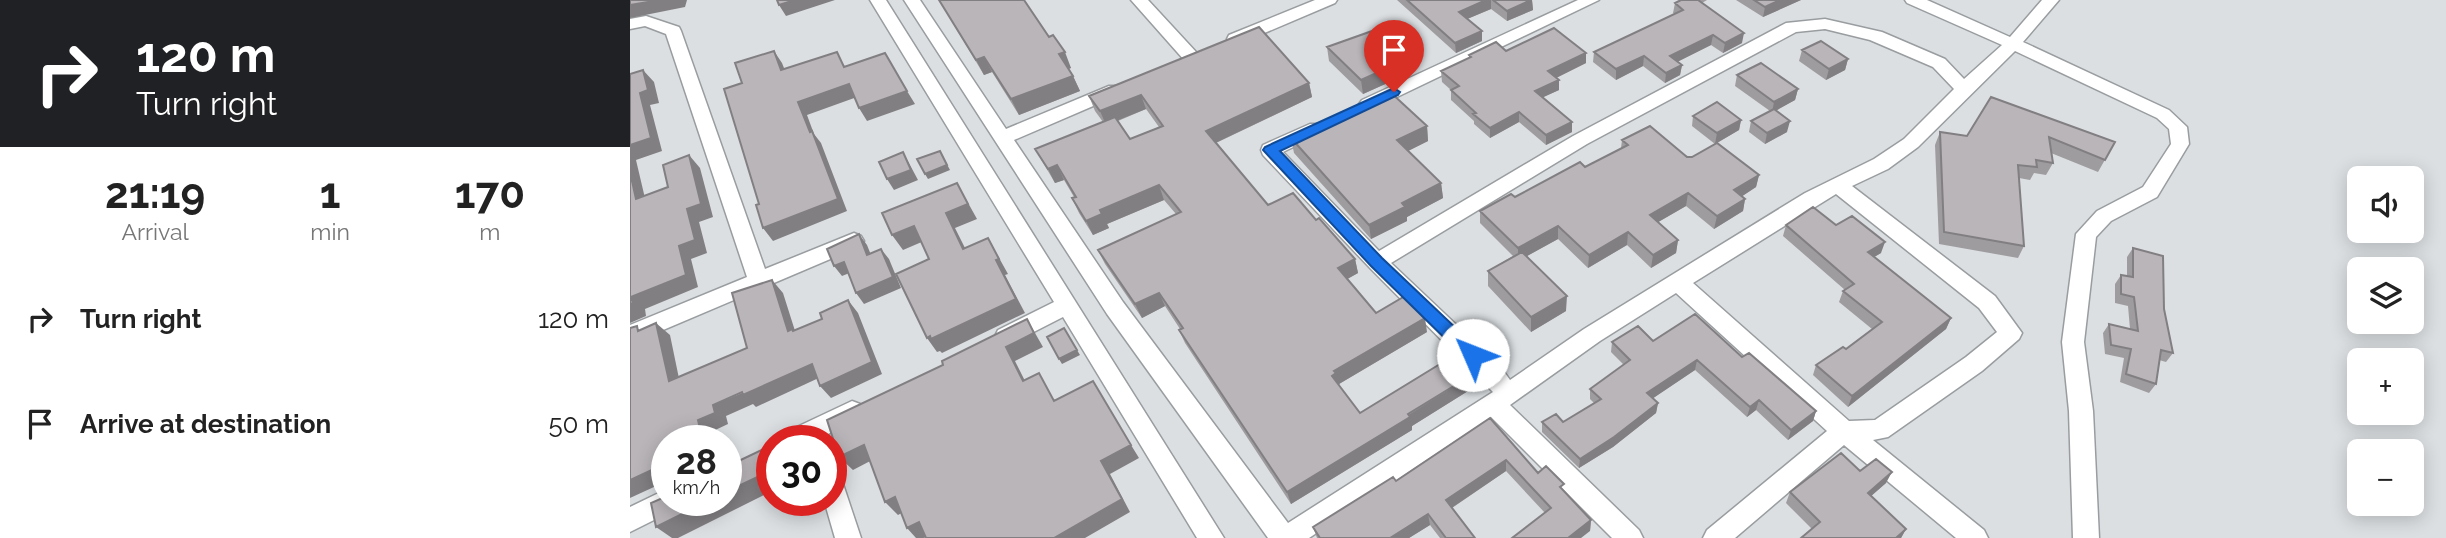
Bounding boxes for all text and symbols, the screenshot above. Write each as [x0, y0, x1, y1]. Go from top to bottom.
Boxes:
pin [1364, 20, 1424, 92]
text: 120 m [136, 26, 275, 83]
icon: right [21, 28, 112, 119]
icon: arrive [1375, 31, 1413, 69]
text: Turn right [136, 85, 277, 122]
map controls [2347, 166, 2424, 516]
button: sound [2347, 166, 2424, 243]
text: 21:19 [105, 169, 205, 218]
text: 1 [320, 169, 340, 218]
text: 170 [455, 169, 525, 218]
text: Arrival [121, 218, 189, 245]
text: min [310, 218, 350, 245]
text: m [479, 218, 500, 245]
button: layers [2347, 257, 2424, 334]
icon: right [21, 300, 59, 338]
text: Turn right [80, 304, 201, 334]
text: 120 m [538, 304, 609, 334]
position arrow [1436, 318, 1510, 392]
button: + [2347, 348, 2424, 425]
icon: arrive [21, 405, 59, 443]
text: Arrive at destination [80, 409, 331, 439]
text: 50 m [548, 409, 609, 439]
speed limit sign: 30 [756, 425, 847, 516]
button: − [2347, 439, 2424, 516]
text: 28 [676, 441, 717, 482]
text: km/h [673, 477, 720, 498]

